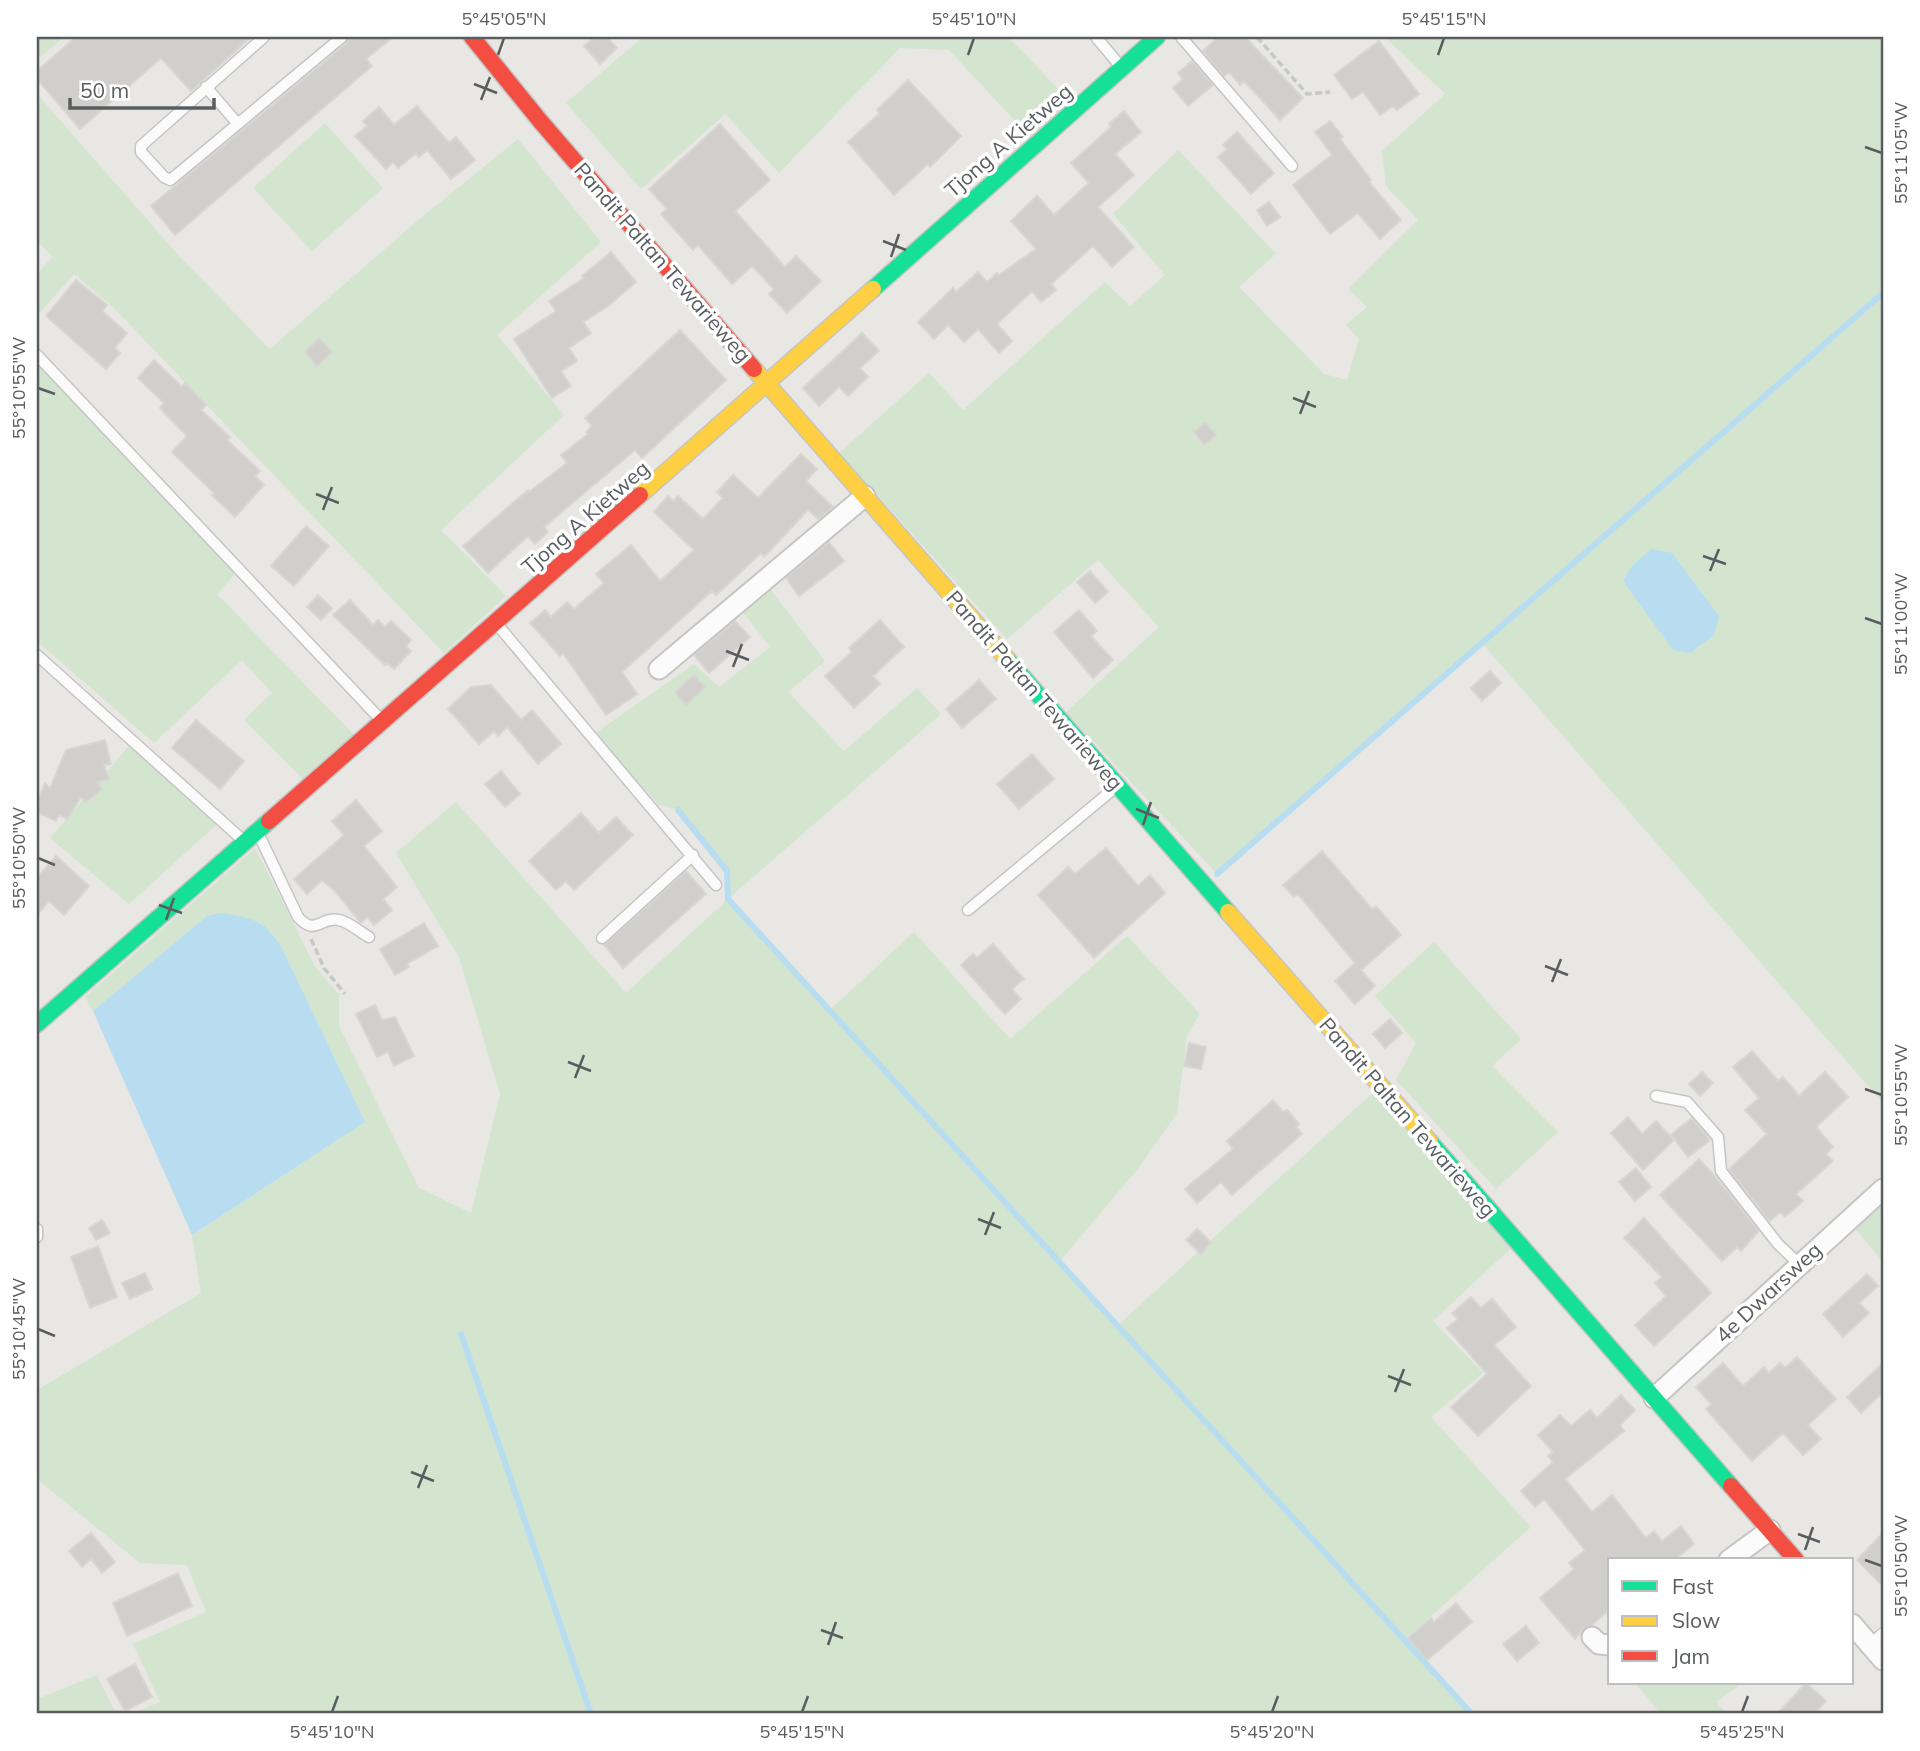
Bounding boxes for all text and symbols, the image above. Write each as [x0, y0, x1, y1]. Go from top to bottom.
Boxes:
text: 5°45'05"N [461, 7, 547, 30]
text: 5°45'10"N [931, 7, 1017, 30]
text: 5°45'15"N [1401, 7, 1487, 30]
scale bar [70, 66, 214, 110]
text: 50 m [80, 77, 129, 103]
street label: Tjong A Kietweg [939, 78, 1077, 202]
text: 55°11'05"W [1889, 102, 1912, 204]
street label: Pandit Paltan Tewarieweg [569, 157, 757, 367]
text: 55°10'55"W [7, 337, 30, 439]
street label: Tjong A Kietweg [516, 455, 654, 579]
text: 55°11'00"W [1889, 573, 1912, 675]
street label: Pandit Paltan Tewarieweg [941, 585, 1129, 795]
text: 55°10'50"W [7, 807, 30, 909]
street label: Pandit Paltan Tewarieweg [1314, 1012, 1502, 1222]
text: 55°10'55"W [1889, 1044, 1912, 1146]
street label: 4e Dwarsweg [1709, 1236, 1827, 1348]
text: 55°10'45"W [7, 1278, 30, 1380]
text: 55°10'50"W [1889, 1515, 1912, 1617]
legend [1608, 1558, 1854, 1684]
text: Fast [1672, 1573, 1714, 1599]
text: Slow [1672, 1607, 1720, 1633]
text: Jam [1672, 1643, 1710, 1669]
text: 5°45'10"N [289, 1720, 375, 1743]
text: 5°45'15"N [759, 1720, 845, 1743]
text: 5°45'20"N [1229, 1720, 1315, 1743]
text: 5°45'25"N [1699, 1720, 1785, 1743]

